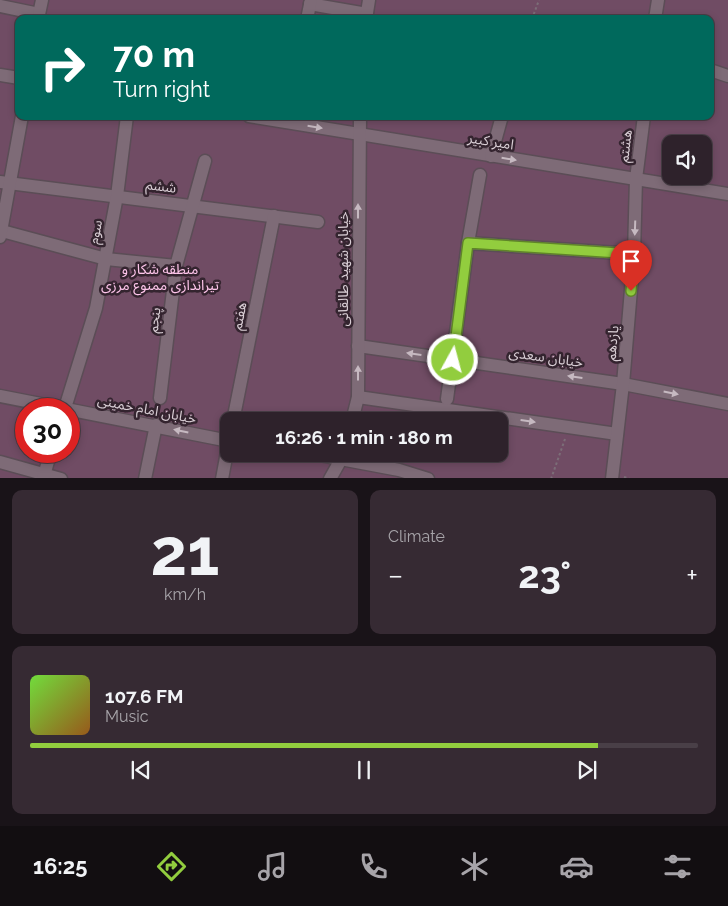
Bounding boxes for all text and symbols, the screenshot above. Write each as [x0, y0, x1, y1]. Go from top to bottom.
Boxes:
text: 70 m [113, 34, 195, 75]
icon: right [30, 35, 95, 100]
text: Turn right [113, 76, 210, 102]
one-way arrow [307, 123, 323, 131]
street label: امیر کبیر [466, 129, 515, 154]
street label: هشتم [615, 129, 638, 164]
map controls [662, 135, 712, 185]
button: sound [662, 135, 712, 185]
one-way arrow [502, 155, 518, 163]
street label: ششم [144, 176, 177, 199]
one-way arrow [354, 203, 362, 219]
street label: خیابان شهيد طالقانی [335, 211, 352, 327]
street label: سوم [85, 219, 108, 246]
one-way arrow [630, 220, 638, 236]
pin [610, 240, 652, 291]
icon: arrive [617, 247, 645, 275]
park label: منطقه شکار و تیراندازی ممنوع مرزی [101, 261, 219, 296]
street label: هفتم [228, 301, 252, 332]
street label: پنجم [144, 306, 166, 334]
street label: یازدهم [602, 325, 625, 362]
position arrow [426, 333, 478, 385]
street label: خیابان سعدی [508, 344, 584, 371]
one-way arrow [406, 350, 422, 358]
one-way arrow [354, 365, 362, 381]
one-way arrow [567, 373, 583, 381]
one-way arrow [664, 389, 679, 397]
street label: خیابان امام خمینی [96, 392, 198, 429]
speed limit sign: 30 [15, 398, 80, 463]
one-way arrow [520, 417, 536, 425]
text: 16:26 · 1 min · 180 m [275, 426, 453, 448]
one-way arrow [173, 427, 189, 435]
text: 21 [151, 514, 219, 590]
text: Climate [388, 527, 445, 546]
text: 23° [518, 552, 571, 597]
text: − [388, 559, 403, 592]
text: + [686, 559, 698, 592]
text: km/h [164, 585, 206, 604]
text: 107.6 FM [105, 685, 183, 707]
text: Music [105, 707, 149, 726]
icon: previous [127, 756, 155, 784]
icon: pause [350, 756, 378, 784]
icon: next [573, 756, 601, 784]
icon: directions [154, 849, 189, 884]
icon: music [255, 849, 290, 884]
icon: phone [356, 849, 391, 884]
icon: climate [457, 849, 492, 884]
icon: car [559, 849, 594, 884]
icon: filters [660, 849, 695, 884]
text: 16:25 [33, 853, 87, 879]

